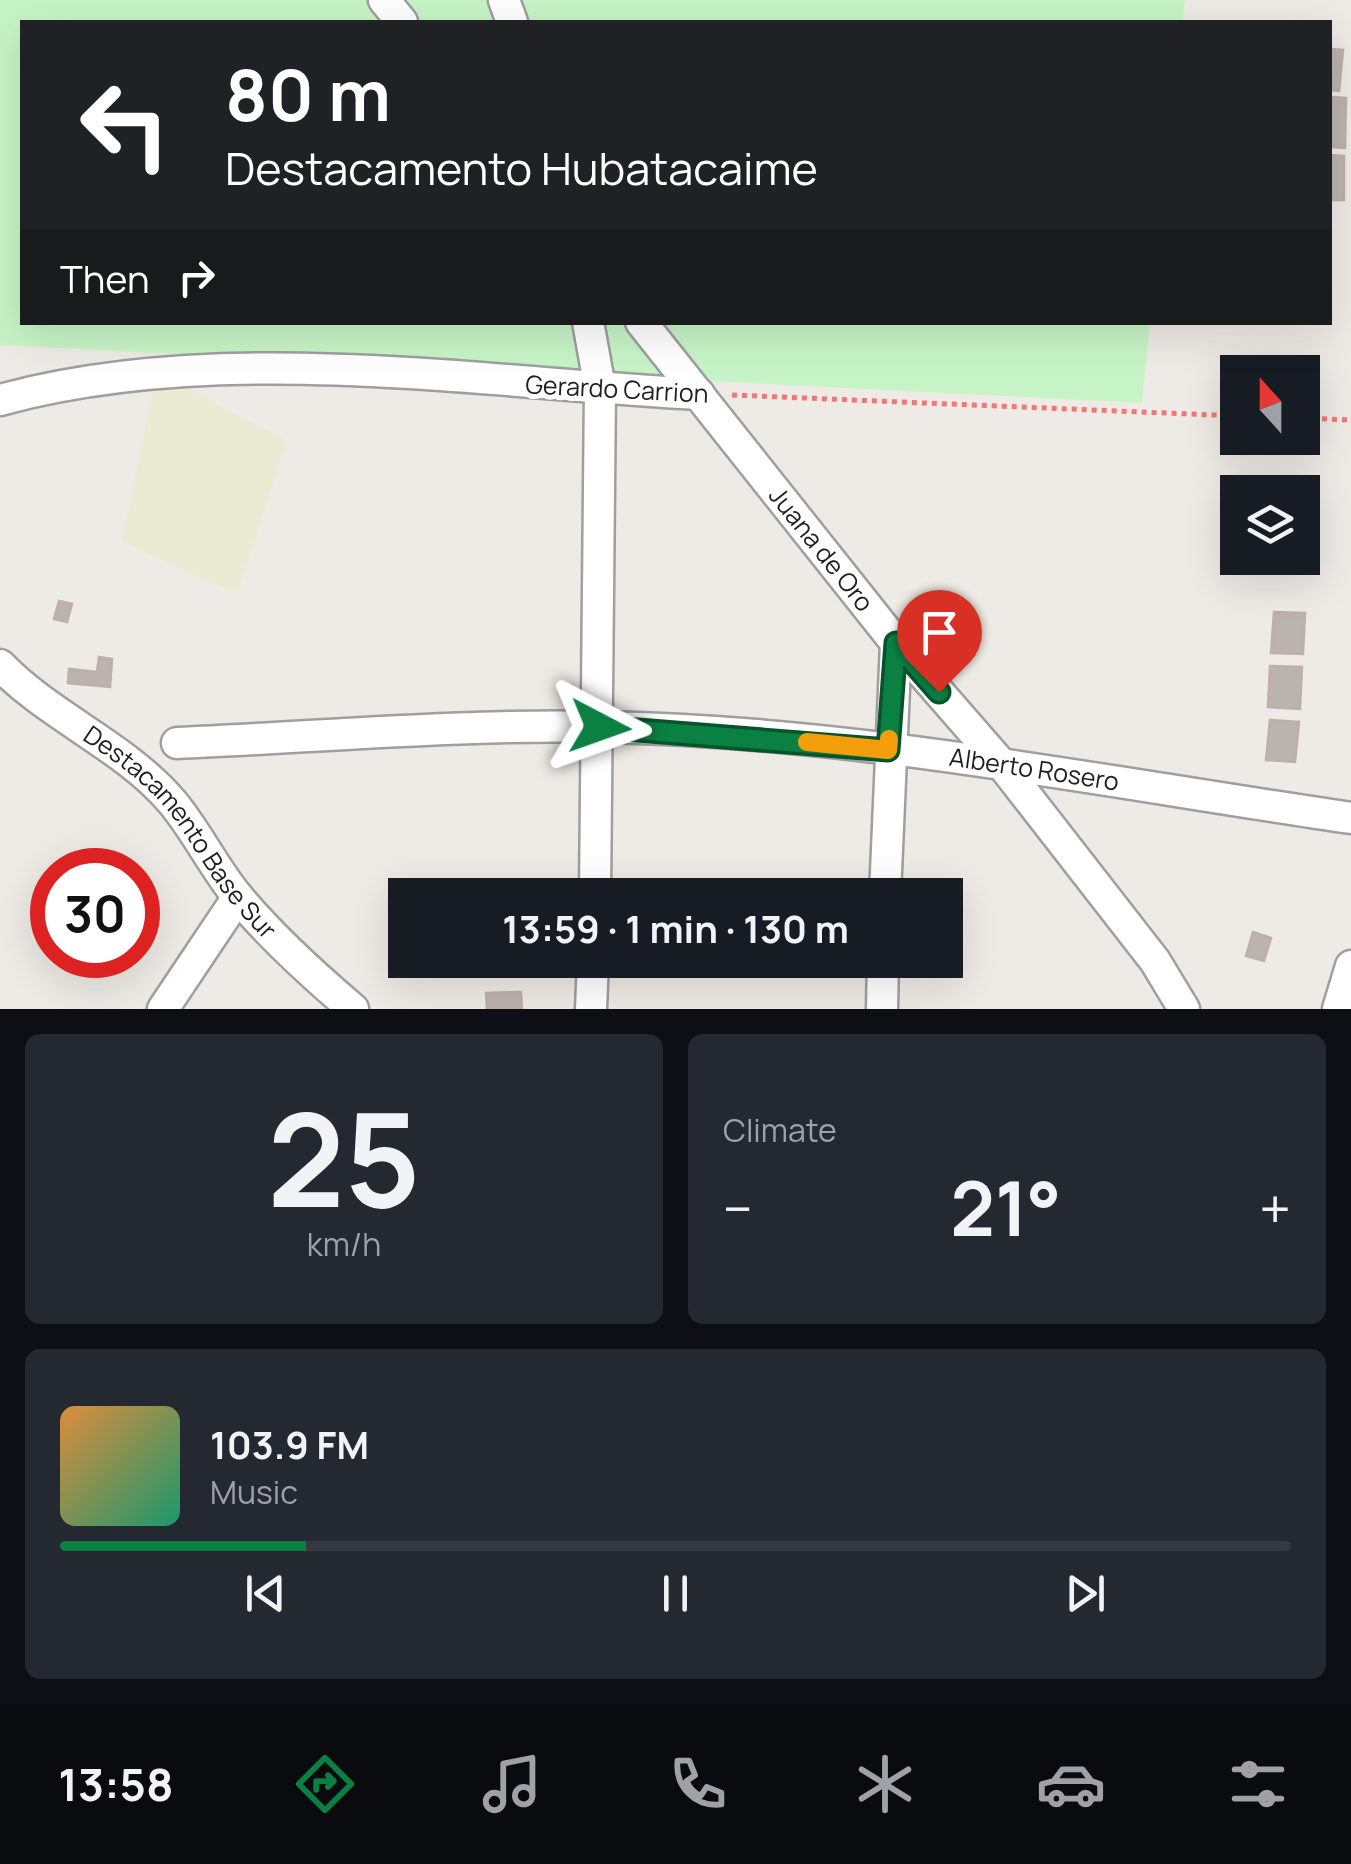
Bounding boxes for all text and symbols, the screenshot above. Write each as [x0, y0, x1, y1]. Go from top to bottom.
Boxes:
text: 80 m [225, 46, 391, 142]
icon: left [60, 60, 190, 190]
text: Destacamento Hubatacaime [225, 137, 818, 199]
icon: right [169, 250, 224, 305]
text: Then [60, 252, 149, 304]
north arrow [1220, 355, 1320, 455]
map controls [1220, 355, 1320, 575]
street label: Gerardo Carrion [525, 366, 709, 411]
button: layers [1220, 475, 1320, 575]
street label: Juana de Oro [761, 479, 882, 618]
pin [897, 590, 982, 693]
icon: arrive [912, 605, 967, 660]
position arrow [548, 675, 652, 779]
street label: Destacamento Base Sur [77, 717, 285, 946]
street label: Alberto Rosero [947, 739, 1122, 799]
speed limit sign: 30 [30, 848, 160, 978]
text: 13:59 · 1 min · 130 m [502, 902, 849, 954]
text: 25 [267, 1068, 421, 1246]
text: Climate [723, 1108, 837, 1152]
text: 21° [950, 1156, 1062, 1259]
text: − [723, 1170, 753, 1246]
text: + [1259, 1170, 1291, 1246]
text: km/h [307, 1222, 381, 1266]
text: 103.9 FM [210, 1418, 369, 1470]
text: Music [210, 1470, 298, 1514]
icon: previous [238, 1566, 293, 1621]
icon: pause [648, 1566, 703, 1621]
icon: next [1058, 1566, 1113, 1621]
icon: directions [290, 1749, 360, 1819]
icon: music [477, 1749, 547, 1819]
icon: phone [663, 1749, 733, 1819]
icon: climate [850, 1749, 920, 1819]
icon: car [1036, 1749, 1106, 1819]
icon: filters [1223, 1749, 1293, 1819]
text: 13:58 [58, 1753, 174, 1815]

